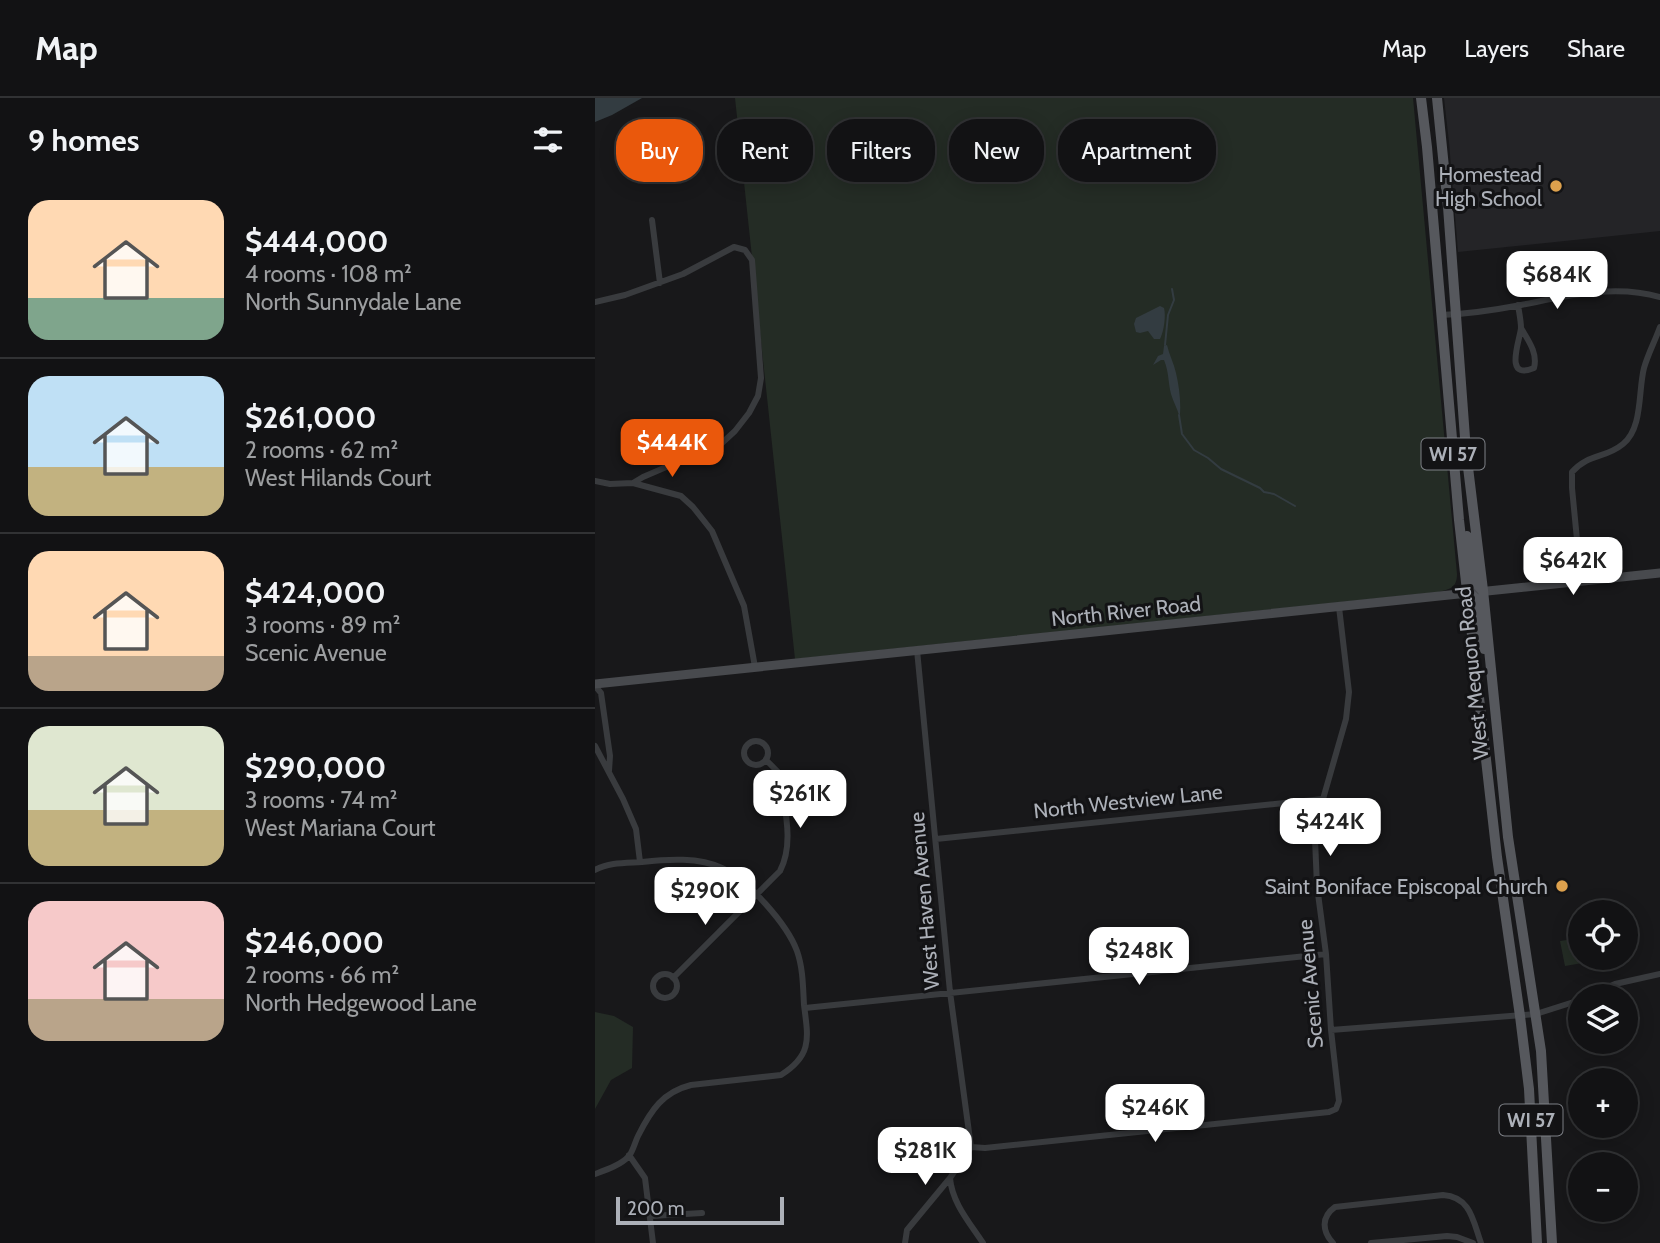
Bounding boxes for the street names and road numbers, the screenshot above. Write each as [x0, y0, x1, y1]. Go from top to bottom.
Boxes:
road number: WI 57 [1421, 438, 1485, 470]
street label: West Mequon Road [1450, 585, 1494, 761]
street label: North River Road [1050, 591, 1202, 631]
street label: North Westview Lane [1032, 779, 1224, 823]
street label: West Haven Avenue [904, 811, 944, 991]
street label: Scenic Avenue [1292, 918, 1328, 1050]
road number: WI 57 [1499, 1104, 1563, 1136]

